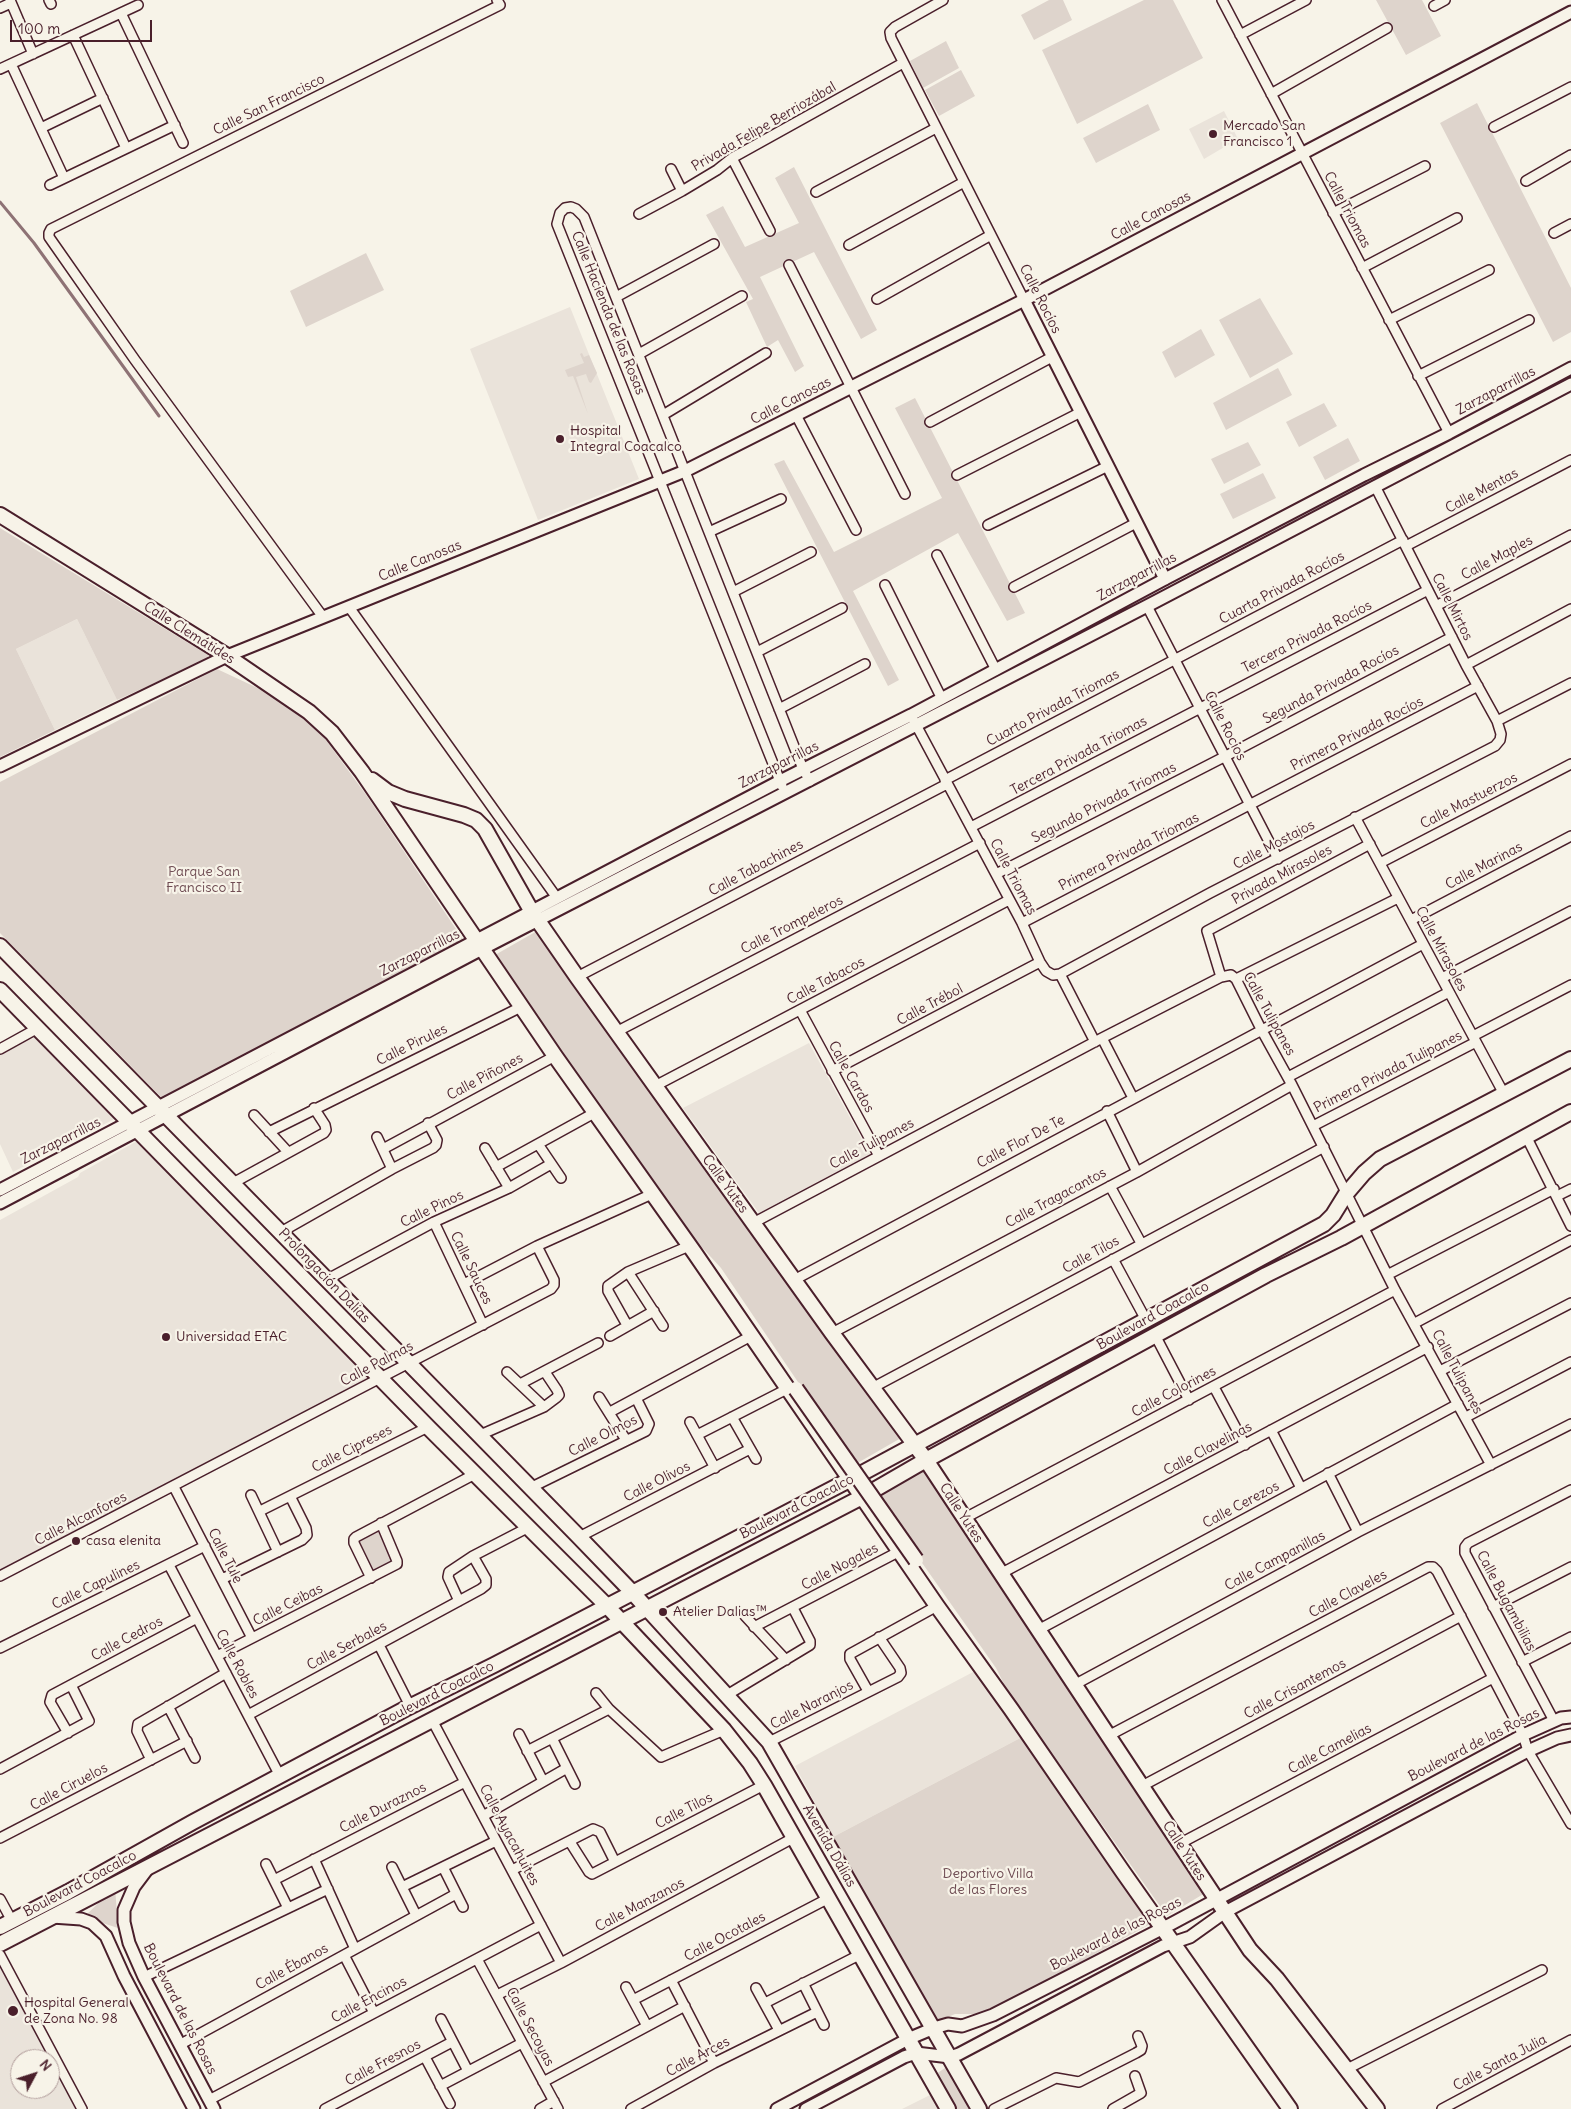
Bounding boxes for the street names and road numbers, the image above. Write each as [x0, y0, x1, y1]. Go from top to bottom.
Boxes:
street label: Calle San Francisco [211, 71, 327, 139]
street label: Privada Felipe Berriozábal [689, 79, 839, 175]
street label: Calle Triomas [1320, 169, 1374, 251]
street label: Calle Canosas [1108, 188, 1194, 244]
street label: Calle Hacienda de las Rosas [567, 229, 649, 397]
street label: Calle Rocíos [1015, 262, 1065, 336]
street label: Zarzaparrillas [1454, 363, 1538, 419]
street label: Calle Canosas [748, 374, 834, 428]
street label: Calle Mentas [1443, 465, 1521, 517]
street label: Calle Maples [1458, 532, 1536, 584]
street label: Calle Canosas [376, 537, 464, 585]
street label: Cuarta Privada Rocíos [1216, 548, 1348, 628]
street label: Zarzaparrillas [1095, 549, 1179, 605]
street label: Calle Mirtos [1428, 571, 1476, 643]
street label: Tercera Privada Rocíos [1239, 597, 1375, 677]
street label: Calle Clemátides [140, 598, 238, 668]
street label: Segunda Privada Rocíos [1260, 642, 1402, 728]
street label: Cuarto Privada Triomas [984, 666, 1122, 750]
street label: Calle Rocíos [1200, 689, 1250, 763]
street label: Primera Privada Rocíos [1288, 693, 1426, 775]
street label: Tercera Privada Triomas [1008, 713, 1150, 799]
street label: Zarzaparrillas [736, 738, 822, 792]
street label: Segundo Privada Triomas [1029, 759, 1179, 847]
street label: Calle Mastuerzos [1418, 769, 1520, 833]
street label: Primera Privada Triomas [1056, 809, 1202, 895]
street label: Calle Mostajos [1230, 817, 1318, 873]
street label: Calle Tabachines [706, 836, 806, 900]
street label: Calle Triomas [986, 836, 1040, 918]
street label: Calle Marinas [1443, 839, 1525, 893]
street label: Privada Mirasoles [1229, 842, 1335, 908]
street label: Calle Trompeleros [738, 892, 846, 958]
street label: Calle Mirasoles [1412, 904, 1470, 994]
street label: Zarzaparrillas [377, 926, 463, 980]
street label: Calle Tabacos [784, 954, 868, 1008]
street label: Calle Tulipanes [1239, 969, 1299, 1059]
street label: Calle Trébol [894, 981, 966, 1029]
street label: Calle Pirules [374, 1021, 450, 1069]
street label: Primera Privada Tulipanes [1311, 1027, 1465, 1117]
street label: Calle Cardos [824, 1038, 878, 1116]
street label: Calle Piñones [444, 1050, 526, 1104]
street label: Calle Flor De Te [974, 1112, 1068, 1172]
street label: Zarzaparrillas [18, 1114, 104, 1168]
street label: Calle Tulipanes [827, 1115, 917, 1173]
street label: Calle Yutes [698, 1152, 752, 1216]
street label: Calle Tragacantos [1003, 1164, 1109, 1232]
street label: Calle Pinos [398, 1187, 466, 1231]
street label: Prolongación Dalias [275, 1225, 373, 1327]
street label: Calle Sauces [446, 1229, 496, 1307]
street label: Calle Tilos [1060, 1233, 1122, 1277]
street label: Boulevard Coacalco [1094, 1278, 1212, 1354]
street label: Calle Tulipanes [1428, 1327, 1486, 1417]
street label: Calle Palmas [338, 1338, 416, 1390]
street label: Calle Colorines [1129, 1363, 1219, 1421]
street label: Calle Olmos [566, 1412, 640, 1460]
street label: Calle Clavelinas [1161, 1419, 1255, 1479]
street label: Calle Cipreses [309, 1422, 395, 1476]
street label: Calle Olivos [621, 1458, 693, 1506]
street label: Boulevard Coacalco [737, 1471, 857, 1543]
street label: Calle Cerezos [1200, 1478, 1282, 1532]
street label: Calle Yutes [935, 1480, 987, 1546]
street label: Calle Alcanfores [32, 1489, 130, 1549]
street label: Calle Tule [204, 1526, 246, 1586]
street label: Calle Campanillas [1222, 1527, 1328, 1595]
street label: Calle Nogales [799, 1540, 881, 1594]
street label: Calle Bugambilias [1472, 1548, 1540, 1654]
street label: Calle Capulines [49, 1556, 143, 1614]
street label: Calle Claveles [1306, 1566, 1390, 1622]
street label: Calle Ceibas [250, 1580, 326, 1630]
street label: Calle Cedros [88, 1613, 166, 1665]
street label: Calle Serbales [304, 1618, 390, 1674]
street label: Calle Robles [212, 1627, 262, 1701]
street label: Calle Crisantemos [1241, 1655, 1349, 1723]
street label: Boulevard Coacalco [377, 1658, 497, 1730]
street label: Calle Naranjos [768, 1677, 856, 1733]
street label: Boulevard de las Rosas [1406, 1705, 1542, 1785]
street label: Calle Camelias [1286, 1720, 1374, 1778]
street label: Calle Ciruelos [27, 1760, 111, 1814]
street label: Calle Duraznos [337, 1779, 429, 1837]
street label: Calle Ayacahuites [475, 1782, 543, 1888]
street label: Calle Tilos [653, 1789, 715, 1833]
street label: Avenida Dálias [799, 1802, 859, 1890]
street label: Calle Yutes [1158, 1818, 1210, 1884]
street label: Boulevard Coacalco [21, 1847, 139, 1921]
street label: Calle Manzanos [593, 1874, 687, 1936]
street label: Boulevard de las Rosas [1048, 1894, 1184, 1974]
street label: Calle Ocotales [681, 1909, 769, 1965]
street label: Calle Ébanos [253, 1940, 331, 1994]
street label: Boulevard de las Rosas [140, 1941, 220, 2077]
street label: Calle Encinos [328, 1973, 410, 2027]
street label: Calle Secoyas [502, 1985, 558, 2069]
street label: Calle Santa Julia [1450, 2031, 1550, 2095]
street label: Calle Arces [663, 2033, 733, 2081]
street label: Calle Fresnos [342, 2036, 424, 2090]

